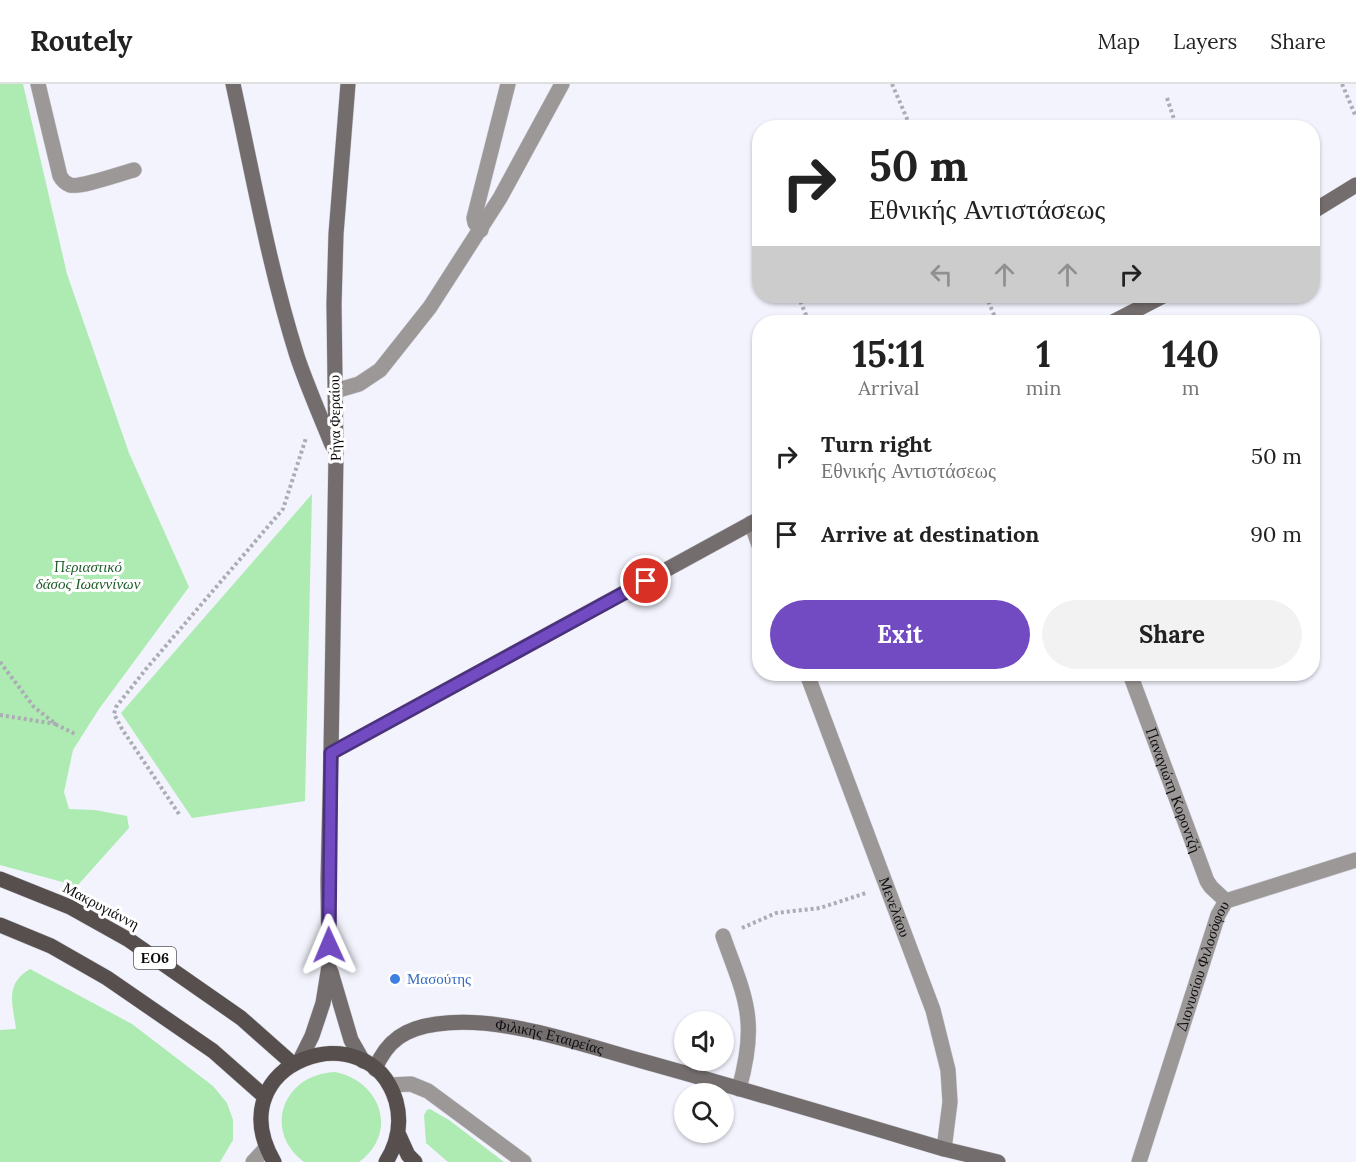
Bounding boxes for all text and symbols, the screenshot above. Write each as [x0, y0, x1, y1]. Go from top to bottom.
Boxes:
text: Routely [30, 23, 132, 59]
text: Map [1097, 28, 1140, 55]
text: Layers [1173, 28, 1237, 55]
text: Share [1270, 28, 1326, 55]
text: 50 m [869, 139, 968, 193]
icon: right [770, 144, 848, 222]
text: Εθνικής Αντιστάσεως [869, 192, 1105, 226]
icon: left [925, 258, 958, 291]
icon: ahead [988, 258, 1021, 291]
icon: ahead [1051, 258, 1084, 291]
icon: right [1114, 258, 1147, 291]
text: 15:11 [853, 331, 925, 377]
text: 1 [1036, 331, 1051, 377]
text: 140 [1162, 331, 1219, 377]
street label: Ρήγα Φεραίου [324, 375, 345, 461]
text: Arrival [858, 375, 919, 400]
text: min [1026, 375, 1061, 400]
text: m [1182, 375, 1200, 400]
text: Turn right [821, 430, 932, 458]
icon: right [770, 440, 803, 473]
text: 50 m [1251, 442, 1302, 470]
text: Εθνικής Αντιστάσεως [821, 458, 996, 483]
icon: arrive [770, 518, 803, 551]
text: Arrive at destination [821, 520, 1039, 548]
text: 90 m [1250, 520, 1302, 548]
pin [620, 555, 671, 606]
park label: Περιαστικό δάσος Ιωαννίνων [36, 557, 141, 593]
icon: arrive [629, 564, 662, 597]
button: Exit [770, 600, 1030, 669]
button: Share [1042, 600, 1302, 669]
street label: Παναγιώτη Κοροντζή [1142, 725, 1206, 855]
street label: Μενελάου [875, 874, 915, 940]
street label: Μακρυγιάννη [60, 878, 143, 934]
street label: Διονυσίου Φιλοσόφου [1171, 897, 1233, 1033]
position arrow [297, 913, 361, 977]
road number: ΕΟ6 [134, 947, 176, 969]
place label: Μασούτης [407, 969, 471, 988]
marker: Μασούτης [388, 972, 402, 986]
map controls [674, 1011, 734, 1143]
button: sound [674, 1011, 734, 1071]
street label: Φιλικής Εταιρείας [494, 1015, 606, 1058]
button: search [674, 1083, 734, 1143]

